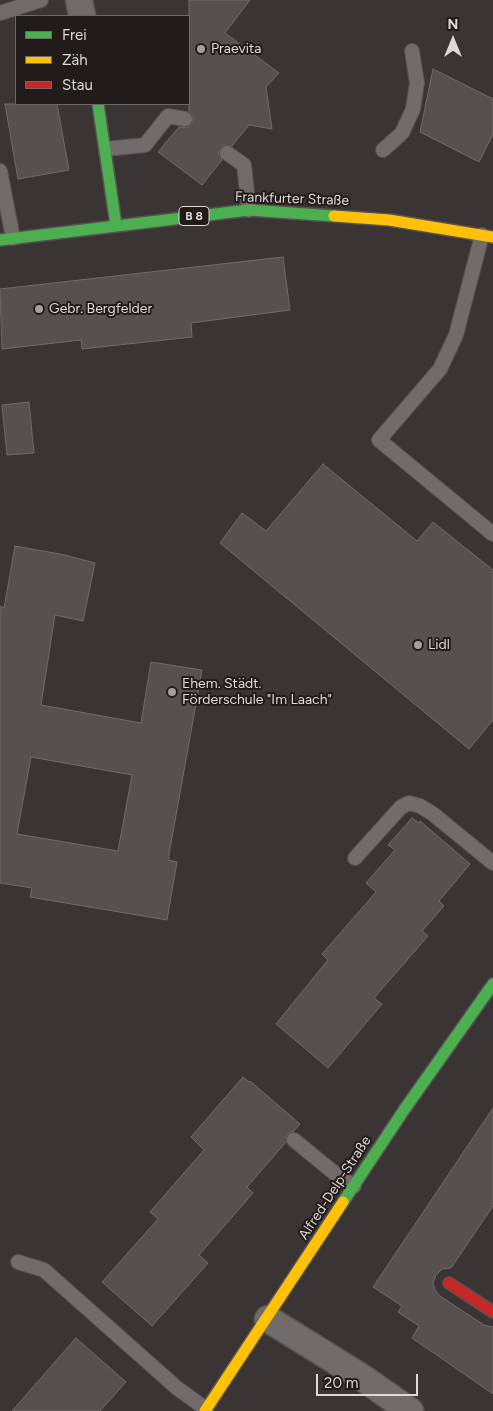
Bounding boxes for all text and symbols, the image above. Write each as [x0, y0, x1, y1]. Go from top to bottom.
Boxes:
legend [15, 15, 190, 105]
north arrow [428, 15, 478, 65]
text: N [448, 16, 458, 33]
text: Frei [62, 26, 87, 44]
place label: Praevita [211, 41, 261, 57]
marker: Praevita [195, 43, 207, 55]
text: Zäh [62, 51, 88, 69]
text: Stau [62, 76, 93, 94]
street label: Frankfurter Straße [235, 189, 349, 209]
road number: B 8 [179, 207, 209, 226]
place label: Gebr. Bergfelder [49, 301, 152, 317]
marker: Gebr. Bergfelder [33, 303, 45, 315]
place label: Lidl [428, 637, 450, 653]
marker: Lidl [412, 639, 424, 651]
place label: Ehem. Städt. Förderschule "Im Laach" [182, 676, 332, 709]
marker: Ehem. Städt. Förderschule "Im Laach" [166, 686, 178, 698]
street label: Alfred-Delp-Straße [295, 1133, 375, 1243]
scale bar [318, 1364, 420, 1396]
text: 20 m [324, 1374, 358, 1392]

